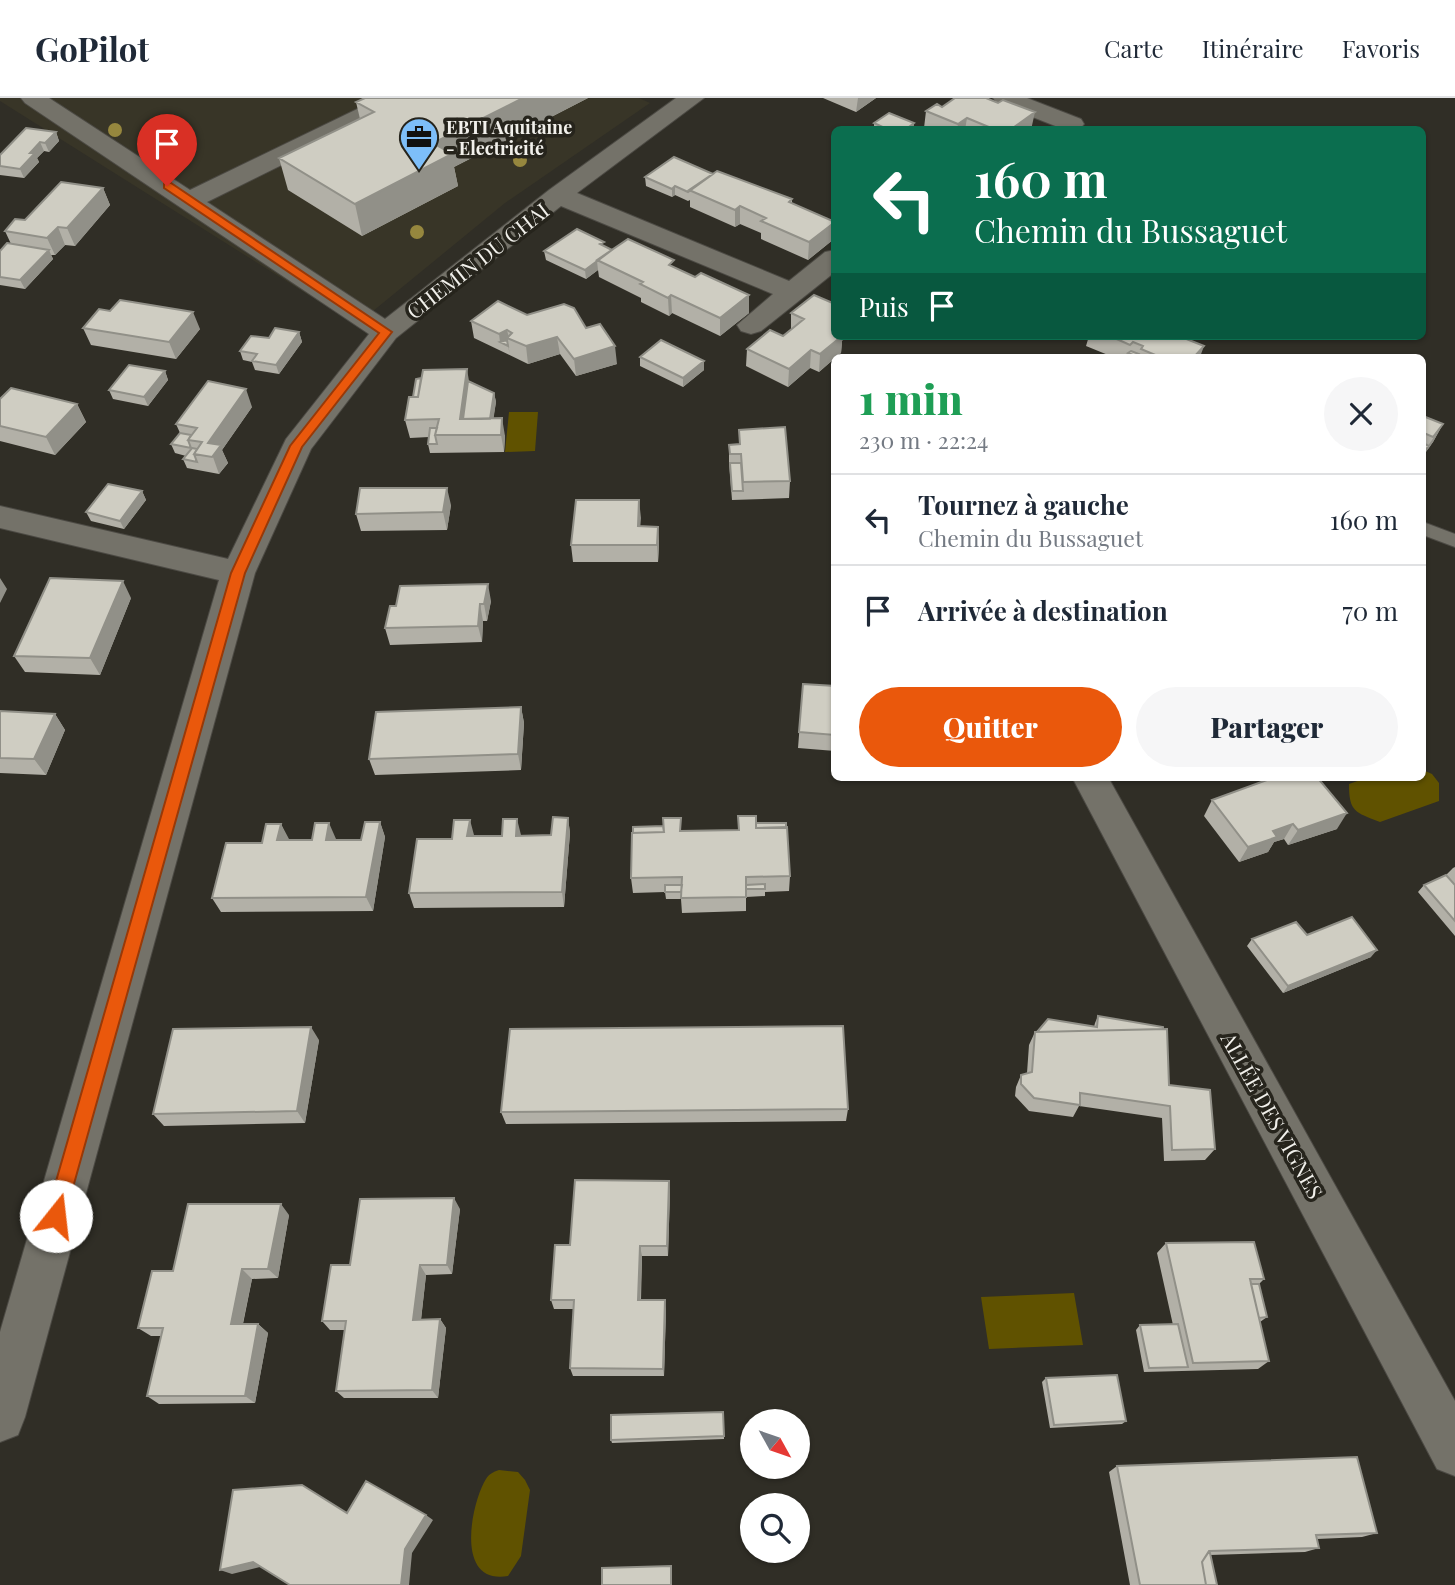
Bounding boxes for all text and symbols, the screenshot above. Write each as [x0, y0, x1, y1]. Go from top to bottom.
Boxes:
text: GoPilot [35, 26, 149, 70]
text: Carte [1104, 32, 1164, 64]
text: Itinéraire [1202, 32, 1304, 64]
text: Favoris [1342, 32, 1420, 64]
pin [137, 114, 197, 186]
place label: EBTI Aquitaine - Electricité [446, 115, 572, 160]
office icon: EBTI Aquitaine - Electricité [398, 116, 440, 171]
icon: arrive [148, 125, 186, 163]
text: 160 m [974, 145, 1108, 210]
icon: left [859, 154, 950, 245]
street label: CHEMIN DU CHAI [400, 196, 554, 324]
text: Chemin du Bussaguet [974, 208, 1287, 251]
icon: arrive [923, 287, 961, 325]
text: Puis [859, 289, 909, 324]
text: 1 min [859, 370, 963, 426]
button: close [1324, 377, 1398, 451]
text: 230 m · 22:24 [859, 424, 988, 455]
text: Tournez à gauche [918, 487, 1129, 522]
icon: left [859, 501, 897, 539]
text: 160 m [1330, 502, 1398, 537]
text: Chemin du Bussaguet [918, 522, 1143, 553]
icon: arrive [859, 592, 897, 630]
text: Arrivée à destination [918, 593, 1168, 628]
text: 70 m [1342, 593, 1398, 628]
button: Quitter [859, 687, 1122, 767]
button: Partager [1136, 687, 1398, 767]
street label: ALLÉE DES VIGNES [1215, 1026, 1330, 1203]
position arrow [19, 1179, 93, 1253]
north arrow [740, 1409, 810, 1479]
map controls [740, 1409, 810, 1563]
button: search [740, 1493, 810, 1563]

